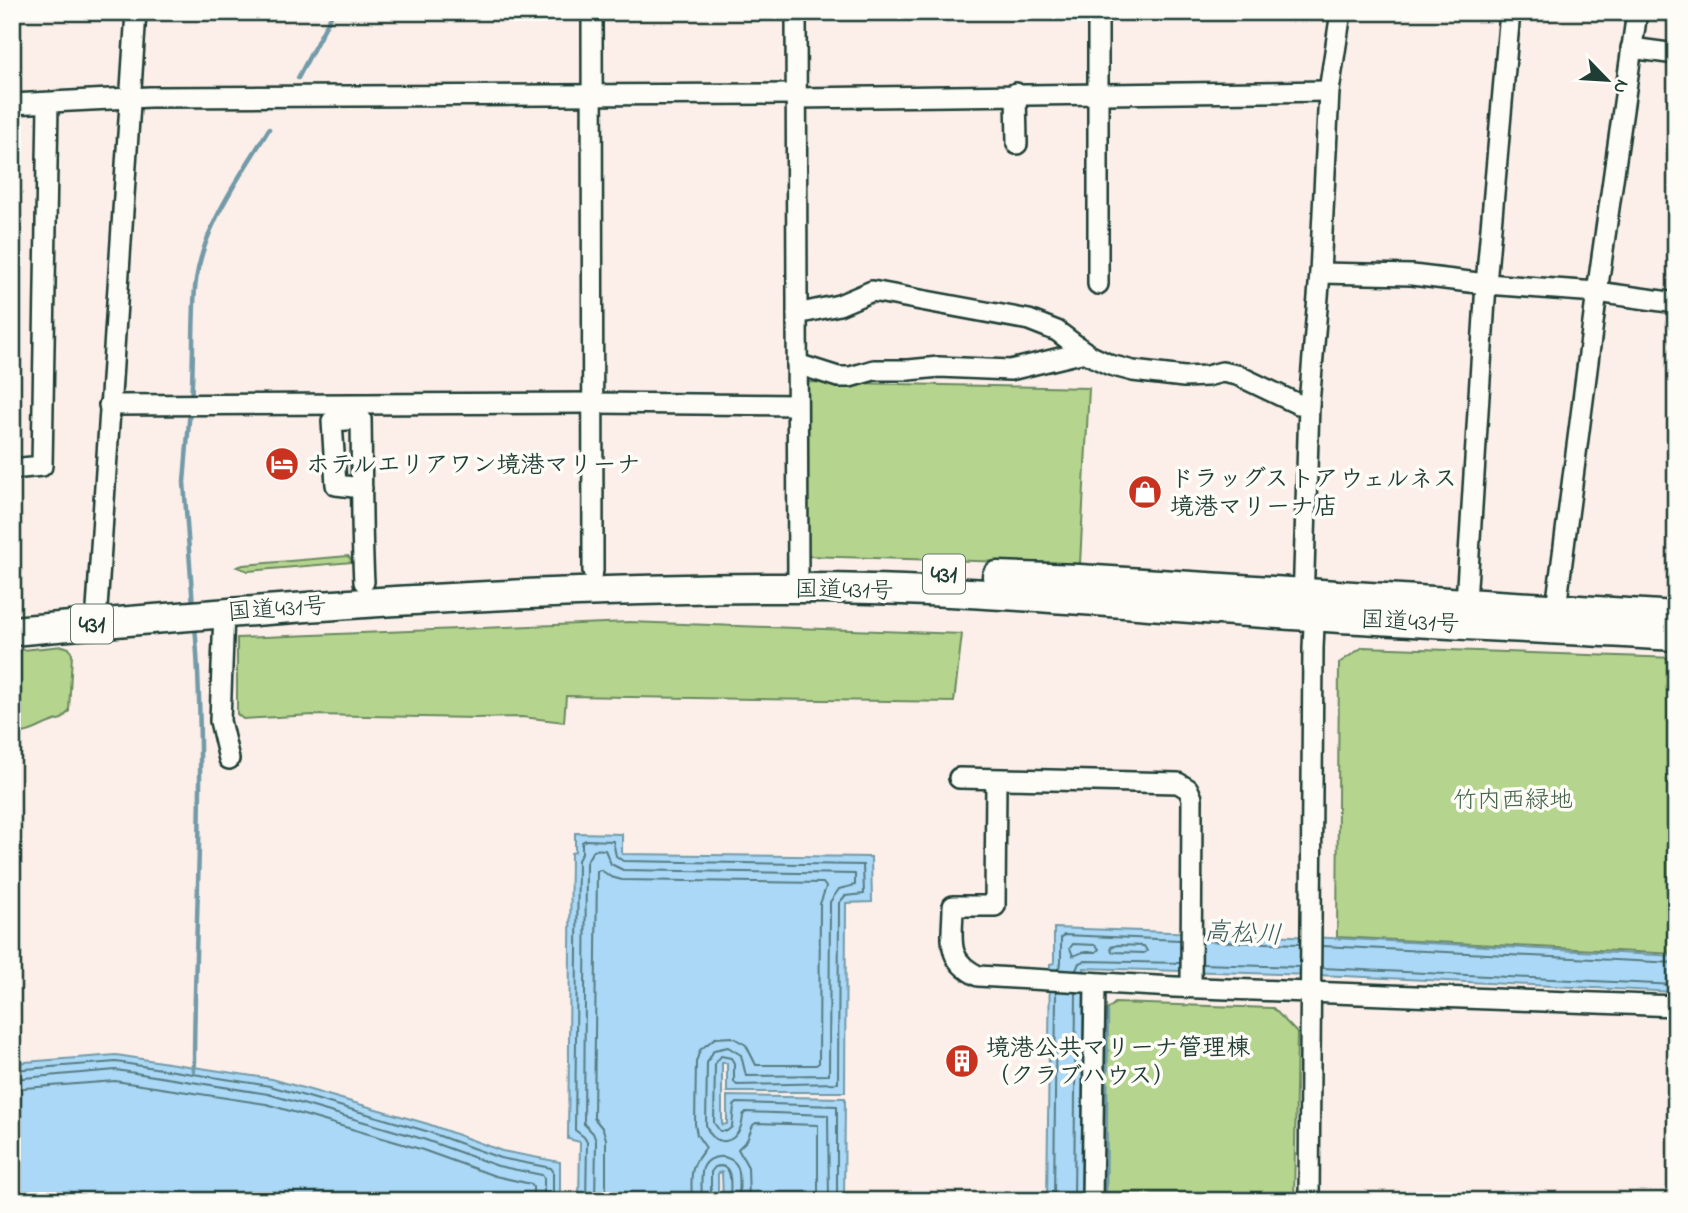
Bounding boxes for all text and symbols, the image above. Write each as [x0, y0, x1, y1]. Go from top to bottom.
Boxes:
north arrow [1572, 46, 1642, 116]
text: N [1605, 75, 1635, 98]
hotel icon: ホテルエリアワン境港マリーナ [263, 445, 301, 483]
place label: ホテルエリアワン境港マリーナ [306, 449, 641, 484]
place label: ドラッグストアウェルネス 境港マリーナ店 [1170, 463, 1457, 526]
shop icon: ドラッグストアウェルネス 境港マリーナ店 [1126, 473, 1164, 511]
road number: 431 [923, 554, 965, 594]
street label: 国道431号 [794, 573, 894, 610]
street label: 国道431号 [226, 590, 328, 631]
street label: 国道431号 [1359, 603, 1460, 644]
road number: 431 [71, 604, 113, 644]
park label: 竹内西緑地 [1453, 784, 1573, 819]
water label: 高松川 [1203, 914, 1283, 956]
place label: 境港公共マリーナ管理棟 （クラブハウス） [986, 1032, 1251, 1095]
building icon: 境港公共マリーナ管理棟 （クラブハウス） [943, 1042, 981, 1080]

